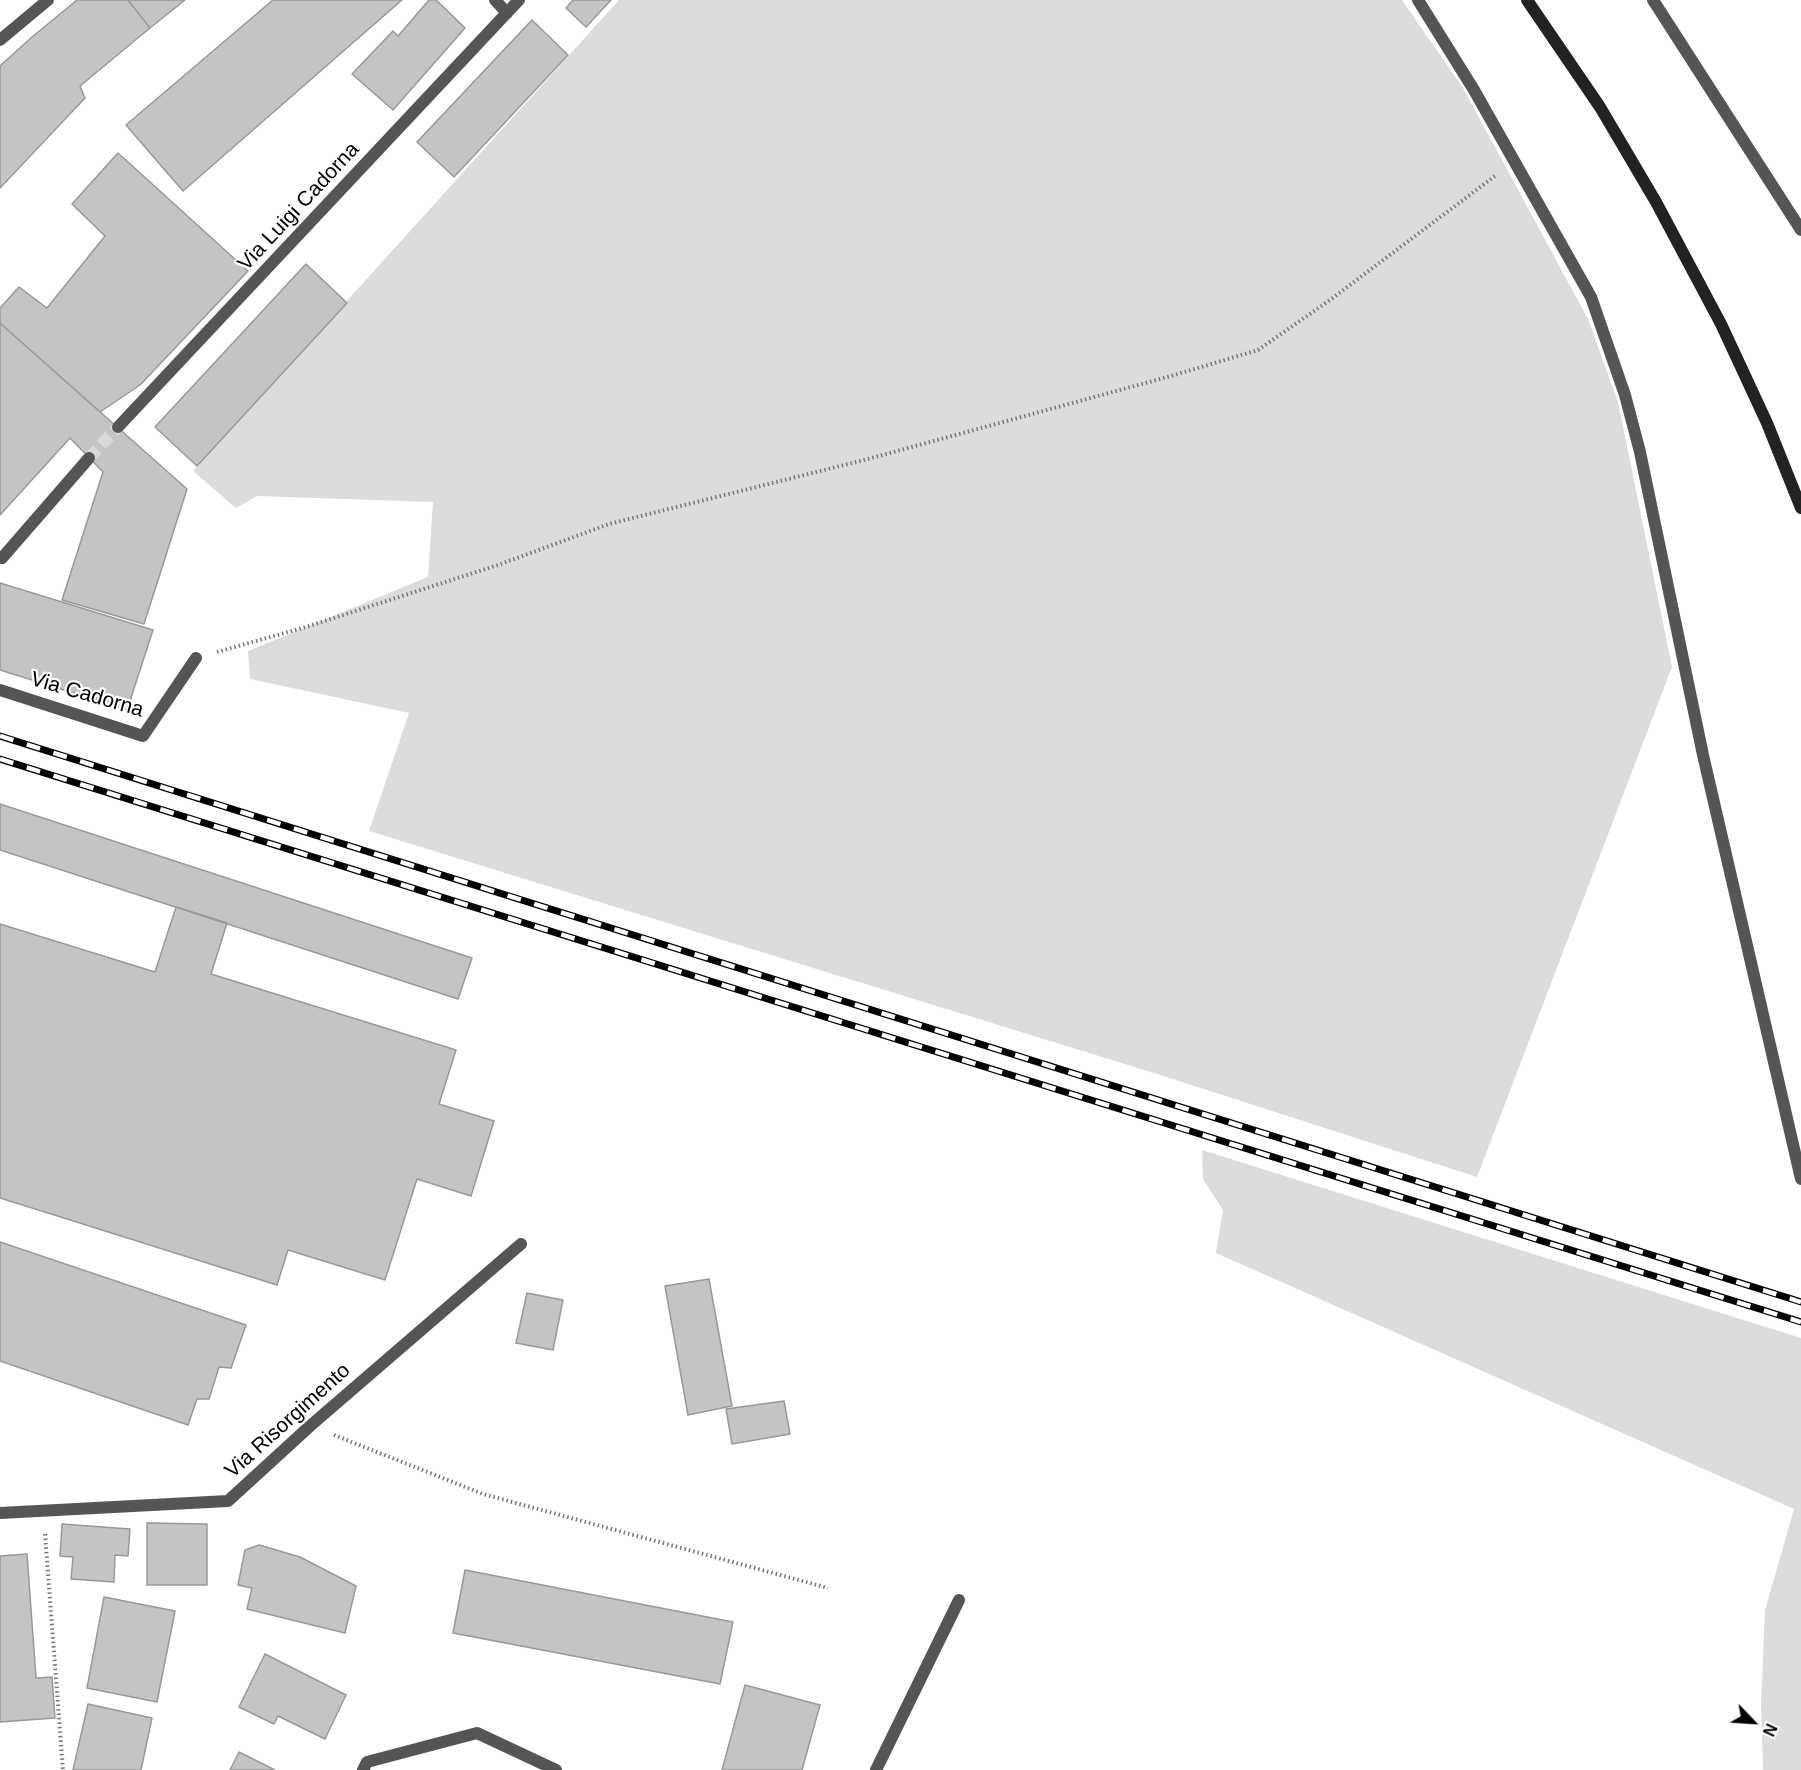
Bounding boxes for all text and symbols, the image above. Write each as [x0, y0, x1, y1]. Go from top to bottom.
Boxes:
street label: Via Luigi Cadorna [233, 137, 365, 277]
street label: Via Cadorna [28, 667, 146, 723]
street label: Via Risorgimento [220, 1358, 356, 1484]
north arrow [1723, 1692, 1783, 1752]
text: N [1760, 1721, 1780, 1739]

